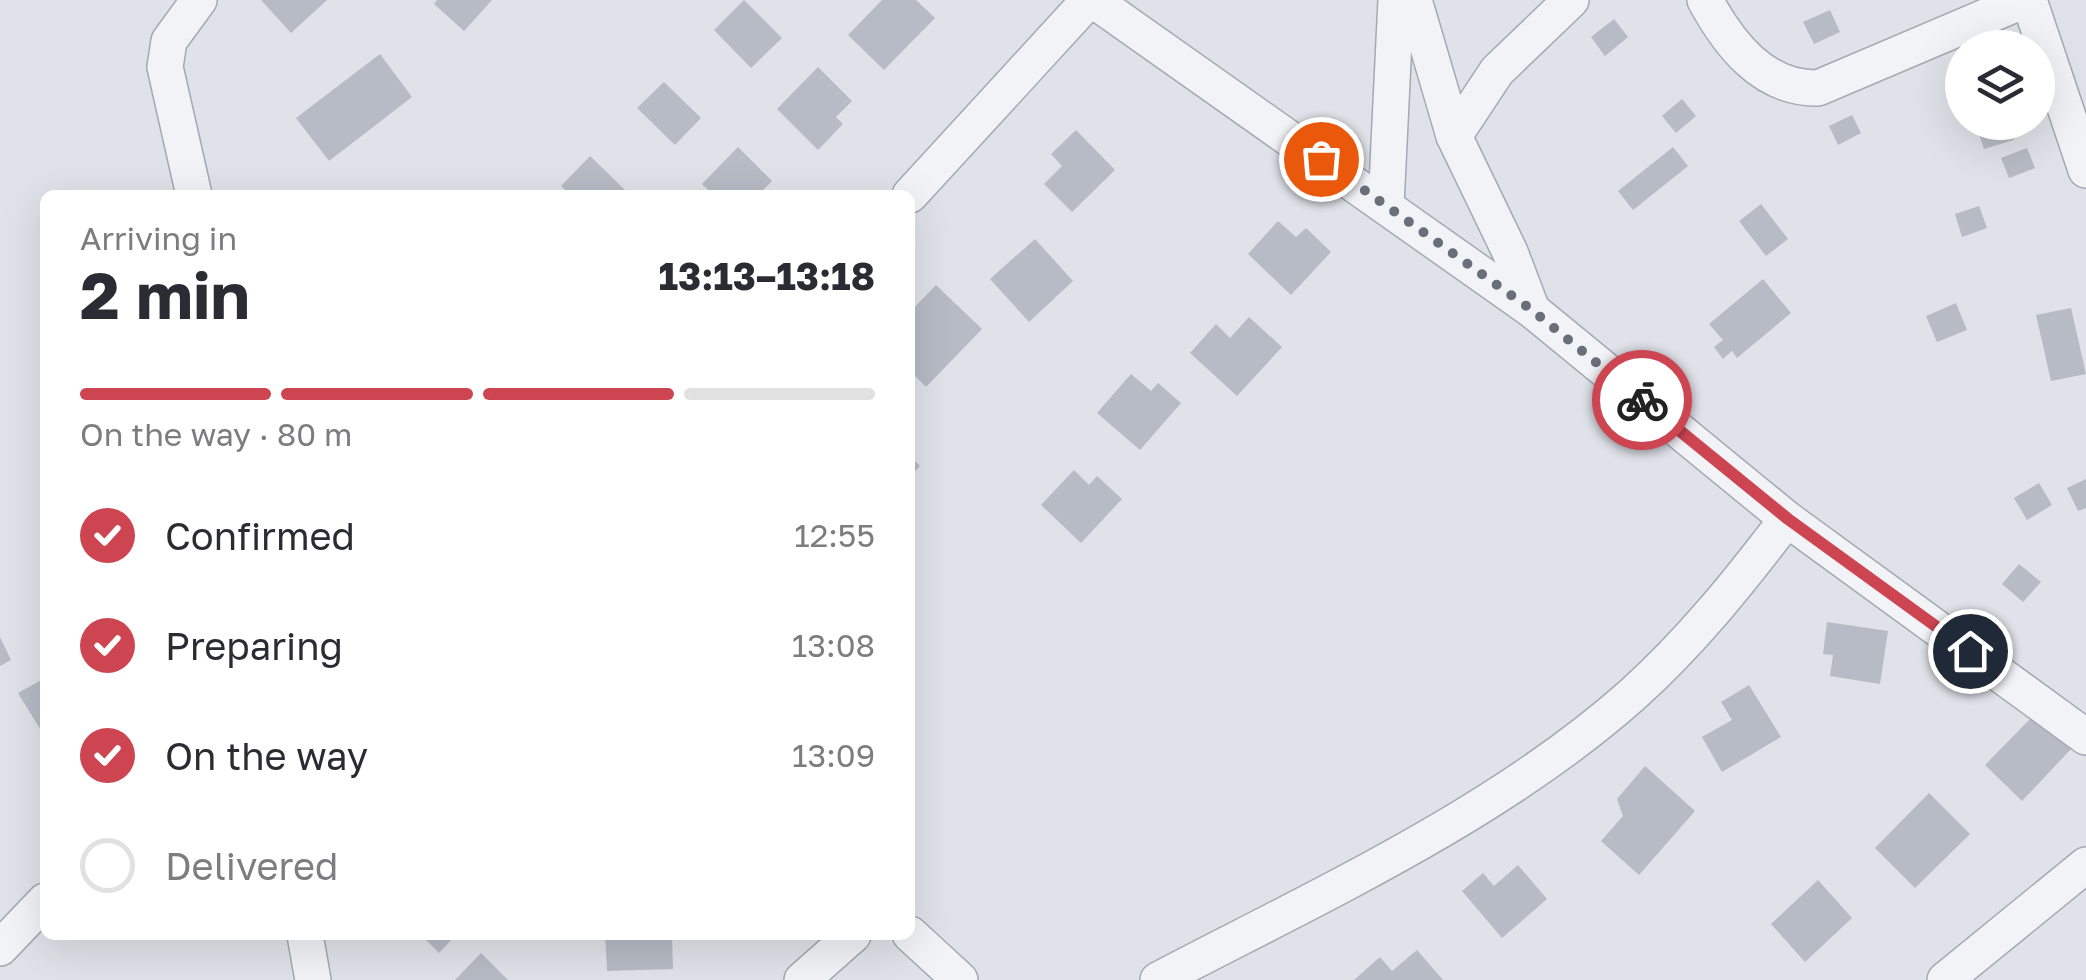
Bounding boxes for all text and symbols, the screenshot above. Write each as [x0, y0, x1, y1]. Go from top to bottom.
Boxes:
map controls [1945, 30, 2055, 140]
button: layers [1945, 30, 2055, 140]
pin [1279, 117, 1364, 202]
icon: bag [1294, 132, 1349, 187]
text: Arriving in [80, 219, 237, 257]
text: 13:13–13:18 [658, 253, 875, 298]
text: 2 min [80, 255, 250, 333]
courier [1592, 350, 1692, 450]
icon: bike [1615, 373, 1670, 428]
text: On the way · 80 m [80, 415, 352, 453]
icon: check [80, 508, 135, 563]
text: Confirmed [165, 513, 355, 558]
text: 12:55 [794, 516, 875, 554]
pin [1928, 609, 2013, 694]
icon: check [80, 618, 135, 673]
text: Preparing [165, 623, 343, 668]
icon: home [1943, 624, 1998, 679]
text: 13:08 [792, 626, 875, 664]
icon: check [80, 728, 135, 783]
text: On the way [165, 733, 368, 778]
text: 13:09 [792, 736, 875, 774]
text: Delivered [165, 843, 338, 888]

